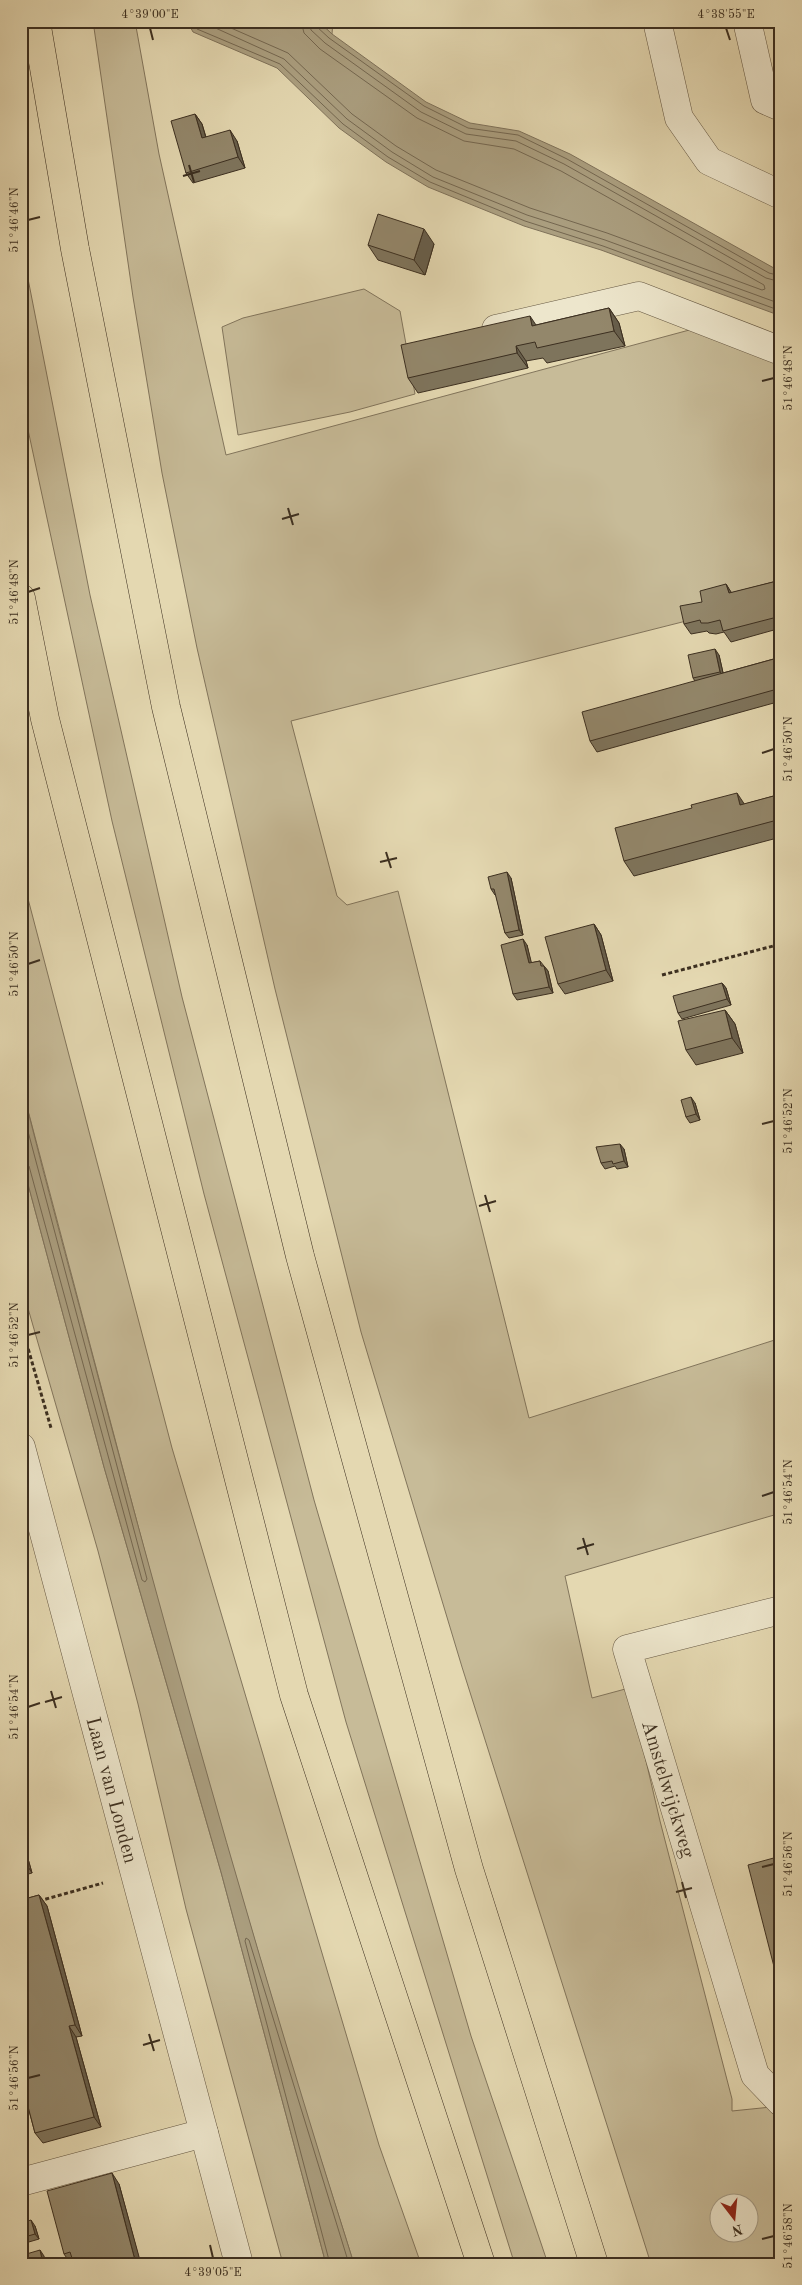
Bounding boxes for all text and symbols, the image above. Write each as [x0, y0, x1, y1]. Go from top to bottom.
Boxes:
text: 4°38'55"E [697, 8, 755, 21]
text: 4°39'00"E [121, 9, 179, 21]
text: 51°46'46"N [8, 187, 21, 253]
text: 51°46'48"N [782, 345, 795, 411]
text: 51°46'48"N [8, 559, 21, 625]
text: 51°46'50"N [782, 716, 795, 782]
text: 51°46'50"N [8, 931, 21, 997]
text: 51°46'52"N [782, 1088, 795, 1154]
text: 51°46'52"N [8, 1302, 21, 1368]
text: 51°46'54"N [782, 1459, 795, 1525]
text: 51°46'54"N [8, 1674, 21, 1740]
street label: Laan van Londen [82, 1715, 140, 1866]
street label: Amstelwijckweg [637, 1718, 697, 1861]
text: 51°46'56"N [782, 1831, 795, 1897]
text: 51°46'56"N [8, 2045, 21, 2111]
north arrow [710, 2192, 760, 2242]
text: 51°46'58"N [782, 2203, 795, 2269]
text: N [730, 2221, 744, 2238]
text: 4°39'05"E [184, 2266, 242, 2279]

